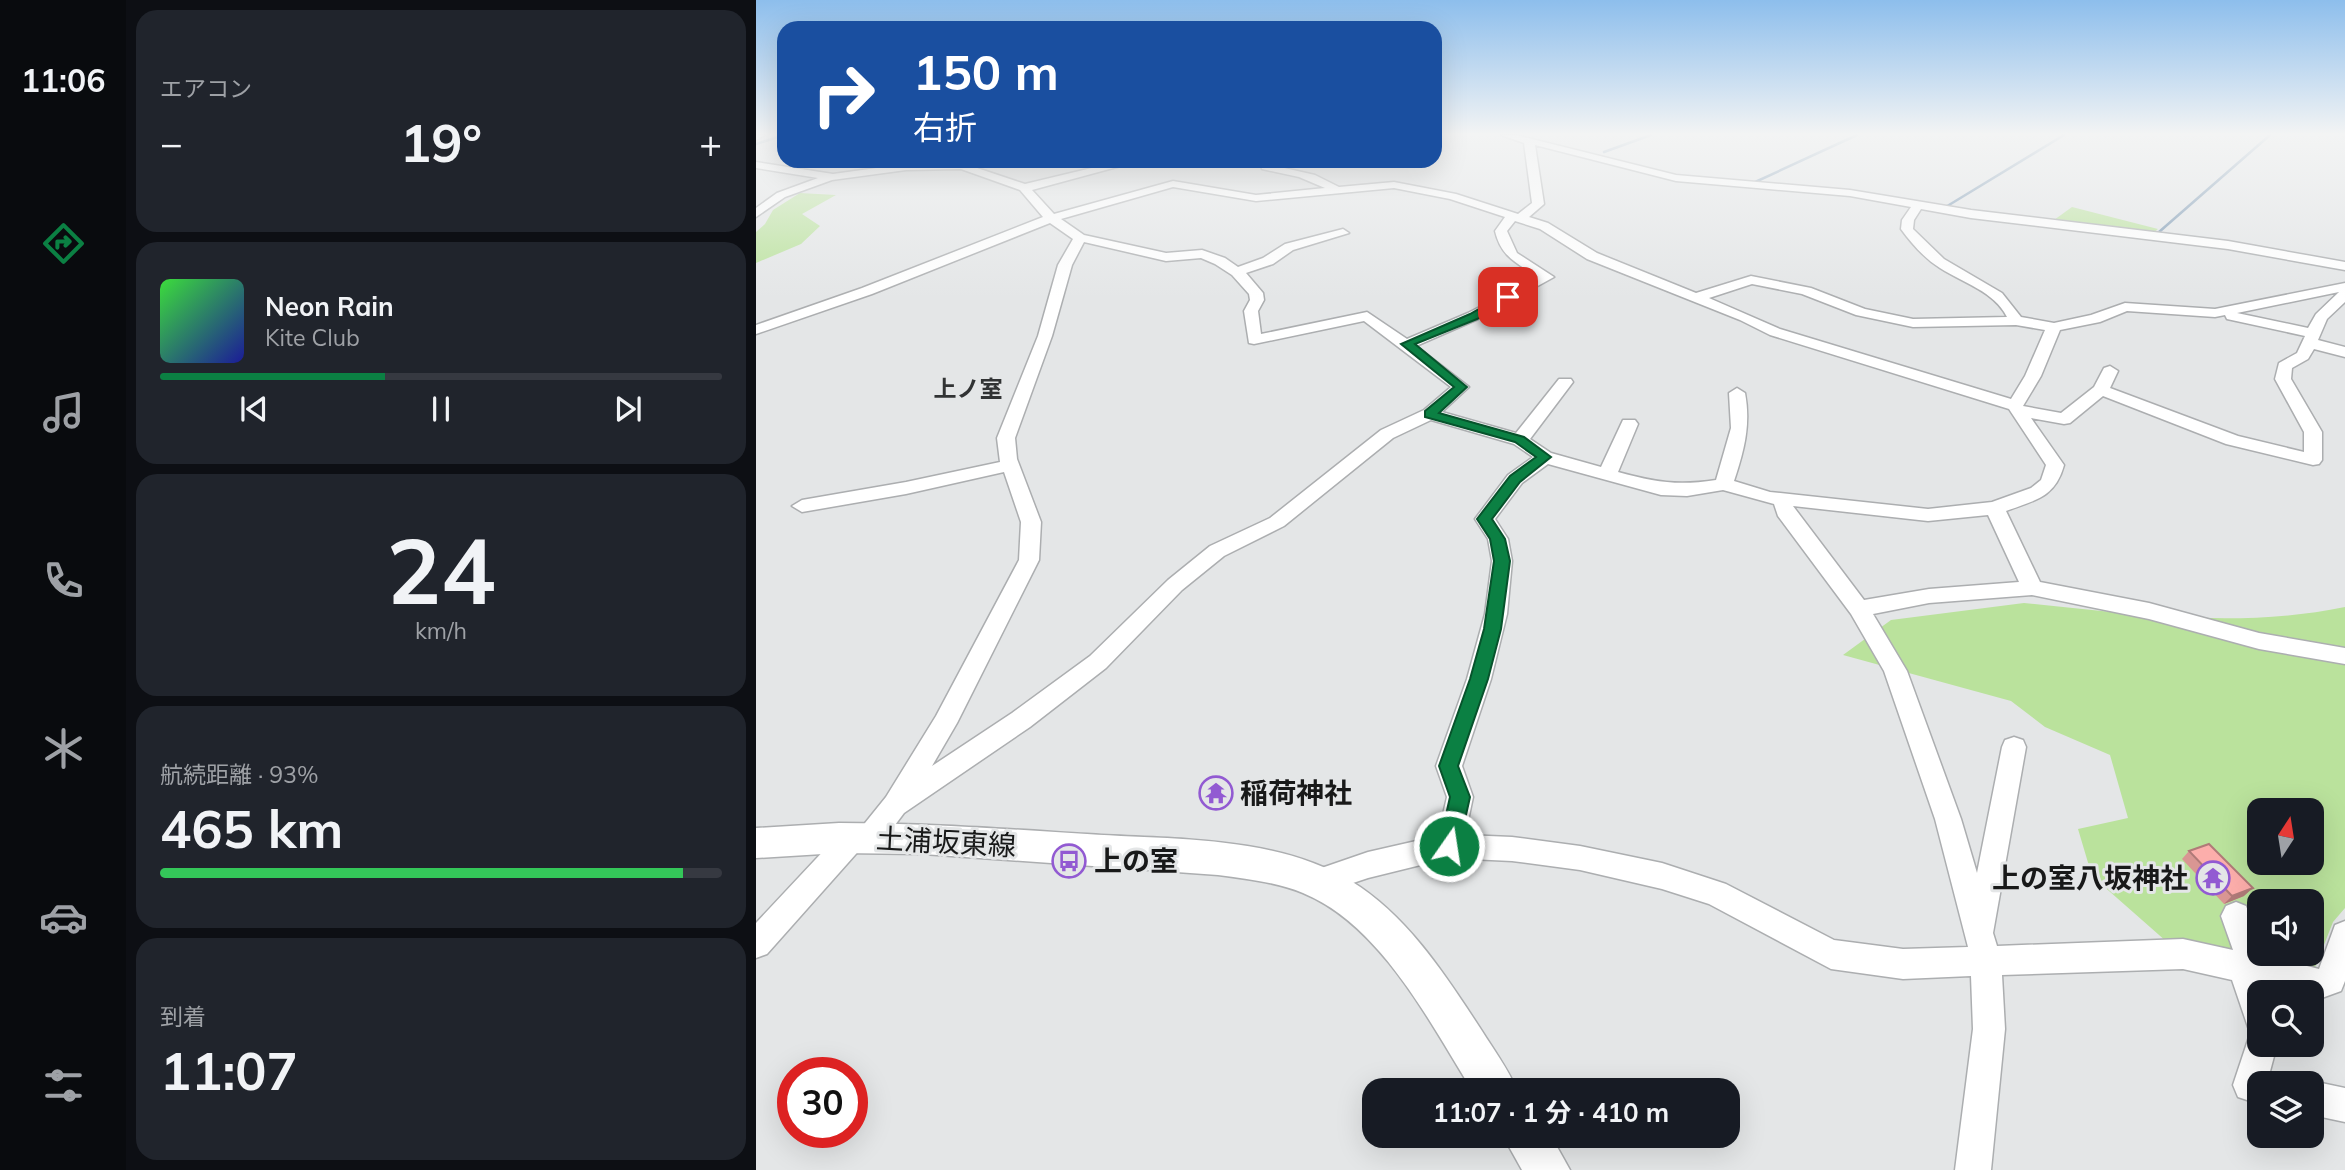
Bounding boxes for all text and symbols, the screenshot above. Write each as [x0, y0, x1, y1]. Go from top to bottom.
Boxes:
text: 150 m [913, 41, 1059, 102]
icon: right [798, 49, 889, 140]
text: 11:06 [21, 60, 105, 100]
text: エアコン [160, 74, 252, 103]
text: 右折 [913, 107, 977, 147]
text: 19° [400, 110, 482, 175]
text: − [160, 119, 183, 167]
text: + [699, 119, 722, 167]
icon: directions [39, 219, 88, 268]
pin [1478, 267, 1538, 327]
icon: arrive [1489, 278, 1527, 316]
text: Neon Rain [265, 290, 394, 323]
text: Kite Club [265, 323, 360, 352]
district label: 上ノ室 [934, 374, 1003, 403]
icon: music [39, 388, 88, 437]
icon: previous [235, 390, 273, 428]
icon: pause [422, 390, 460, 428]
icon: next [609, 390, 647, 428]
text: 24 [386, 513, 496, 627]
icon: phone [39, 556, 88, 605]
text: km/h [415, 616, 467, 645]
icon: climate [39, 724, 88, 773]
text: 航続距離 · 93% [160, 760, 318, 789]
temple icon: 稲荷神社 [1197, 774, 1235, 812]
place label: 稲荷神社 [1240, 775, 1352, 810]
text: 465 km [160, 796, 343, 861]
north arrow [2247, 798, 2324, 875]
map controls [2247, 798, 2324, 1148]
position arrow [1412, 809, 1486, 883]
street label: 土浦坂東線 [875, 820, 1017, 863]
bus stop icon: 上の室 [1050, 842, 1088, 880]
place label: 上の室 [1094, 843, 1178, 878]
temple icon: 上の室八坂神社 [2194, 859, 2232, 897]
place label: 上の室八坂神社 [1992, 860, 2188, 895]
button: sound [2247, 889, 2324, 966]
icon: car [39, 893, 88, 942]
button: search [2247, 980, 2324, 1057]
text: 到着 [160, 1002, 206, 1031]
text: 11:07 [160, 1038, 298, 1103]
speed limit sign: 30 [777, 1057, 868, 1148]
icon: filters [39, 1061, 88, 1110]
button: layers [2247, 1071, 2324, 1148]
text: 11:07 · 1 分 · 410 m [1433, 1096, 1669, 1129]

